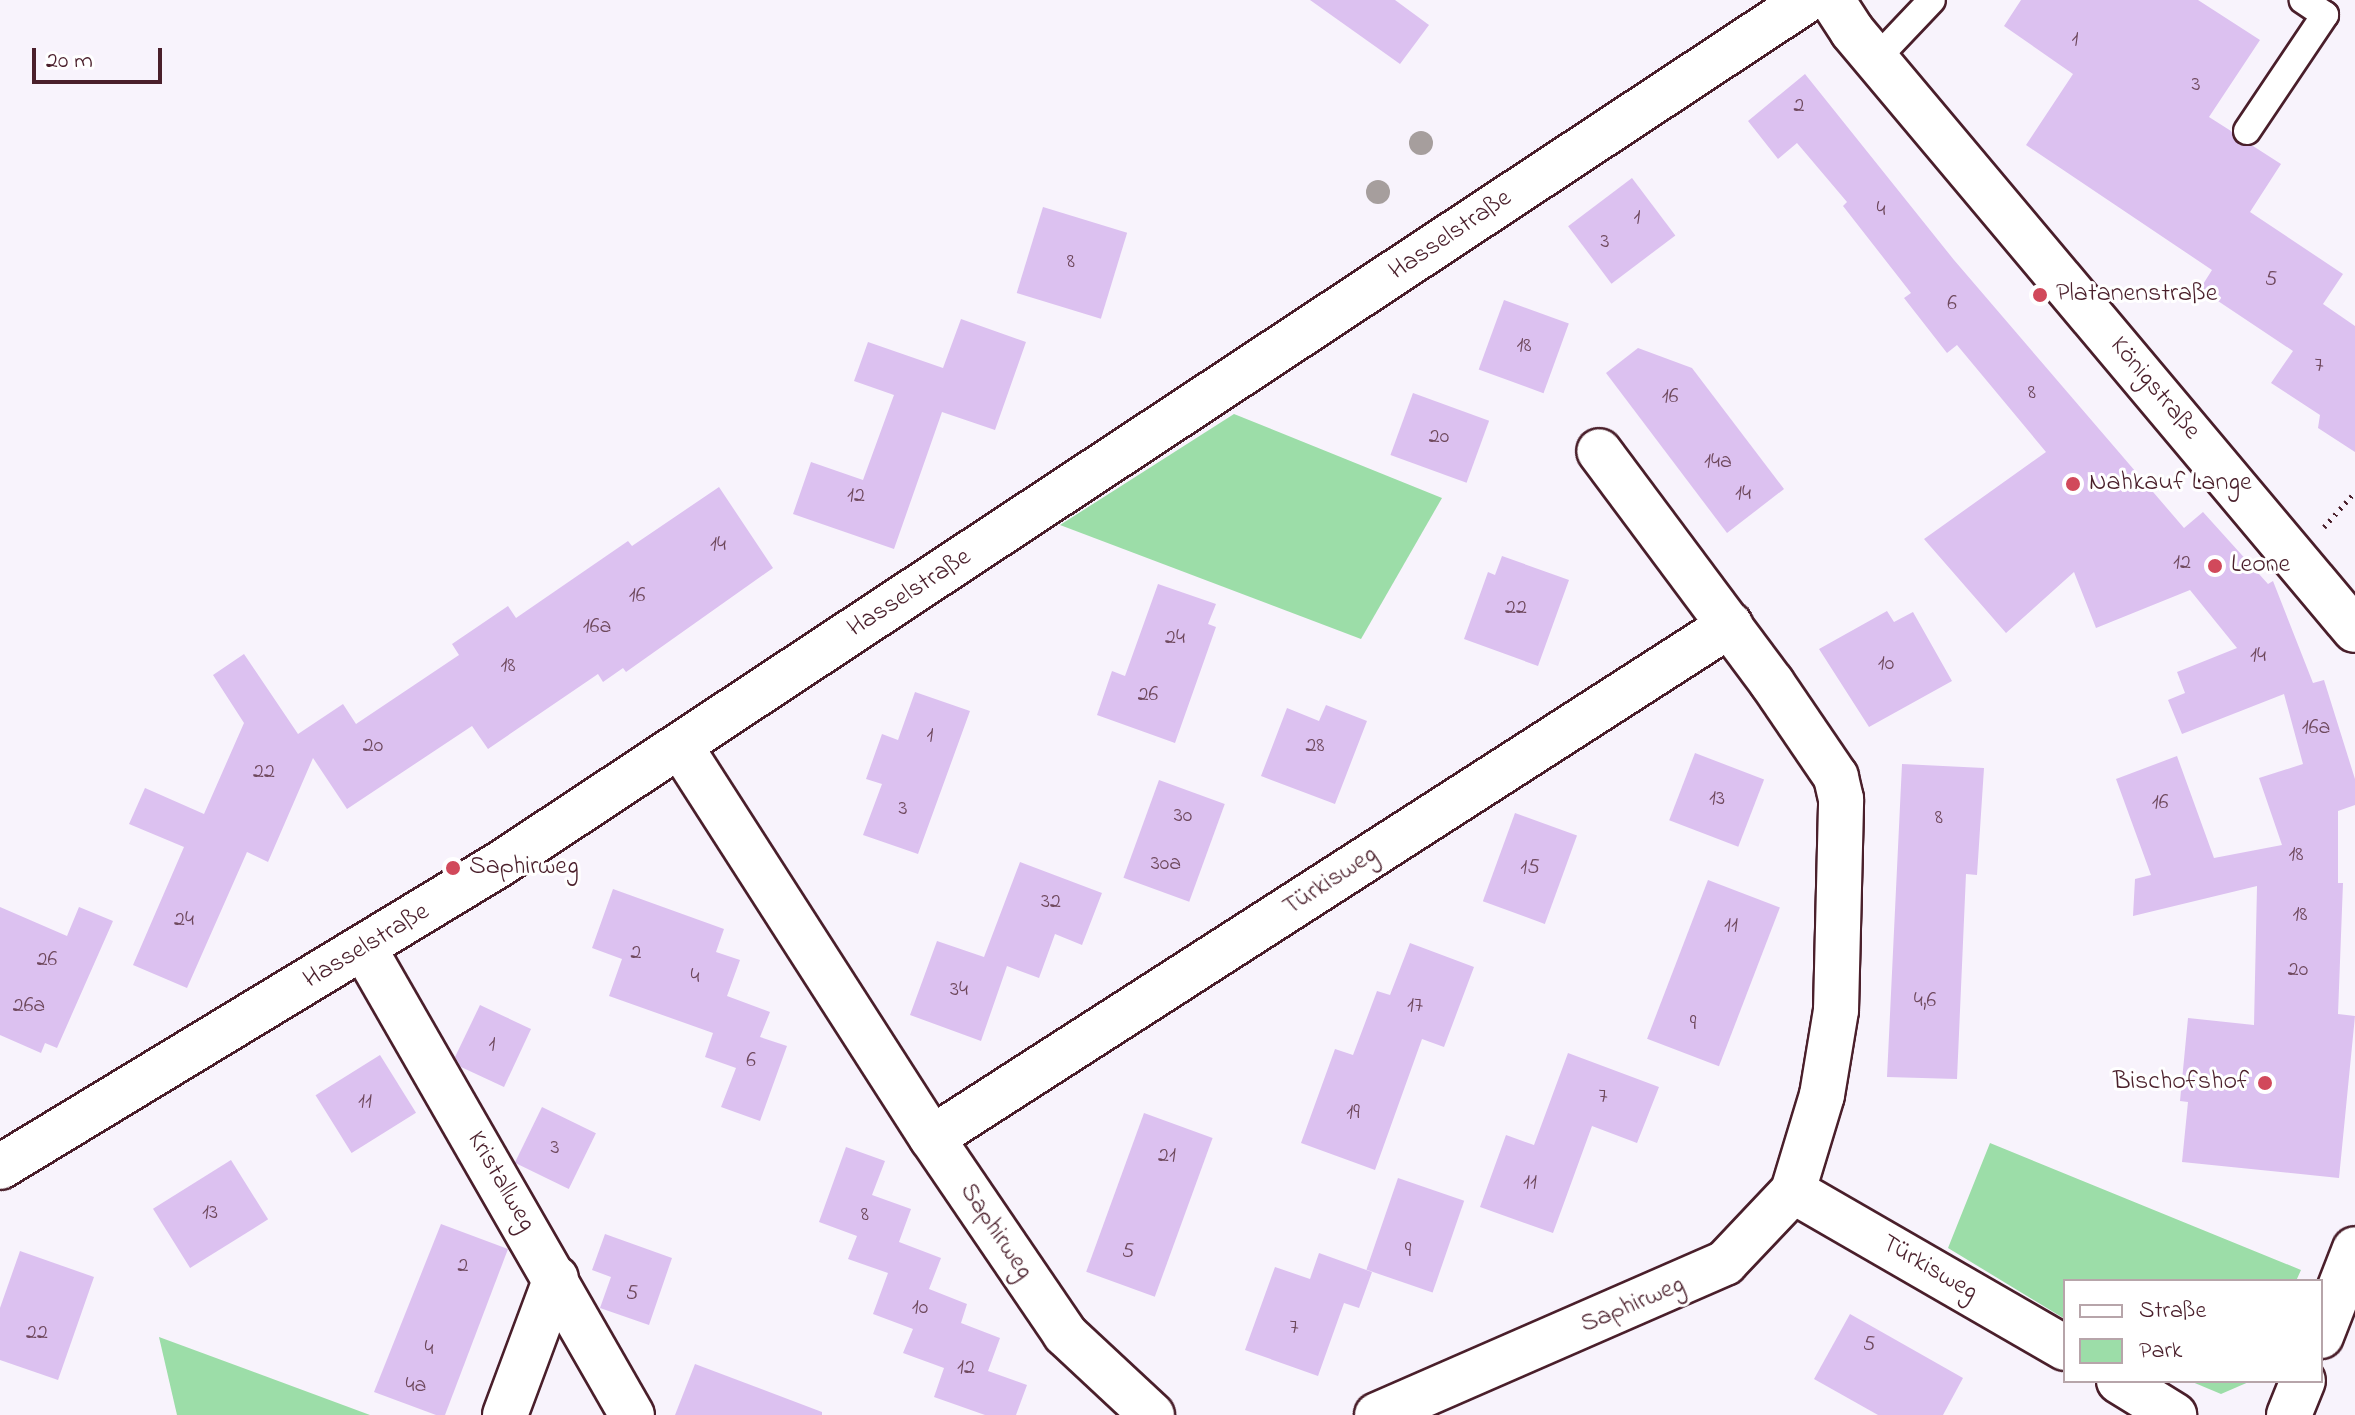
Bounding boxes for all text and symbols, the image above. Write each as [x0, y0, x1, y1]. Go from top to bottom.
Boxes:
house number: 1 [2072, 28, 2078, 54]
scale bar [36, 32, 166, 82]
text: 20 m [46, 44, 93, 79]
house number: 3 [2191, 73, 2201, 99]
house number: 2 [1794, 94, 1804, 120]
street label: Hasselstraße [1384, 184, 1518, 288]
house number: 4 [1876, 198, 1886, 224]
house number: 1 [1634, 206, 1640, 232]
house number: 3 [1600, 230, 1610, 256]
house number: 8 [1067, 250, 1075, 276]
house number: 5 [2265, 268, 2277, 294]
place label: Platanenstraße [2056, 279, 2217, 311]
marker: Platanenstraße [2031, 286, 2049, 304]
house number: 6 [1947, 292, 1957, 318]
street label: Königstraße [2102, 331, 2206, 447]
house number: 18 [1516, 334, 1532, 360]
house number: 7 [2314, 354, 2324, 380]
house number: 8 [2028, 381, 2036, 407]
house number: 16 [1662, 385, 1678, 411]
house number: 20 [1429, 425, 1449, 451]
house number: 14a [1704, 450, 1732, 476]
place label: Nahkauf Lange [2089, 468, 2252, 500]
marker: Nahkauf Lange [2064, 475, 2082, 493]
house number: 14 [1735, 482, 1751, 508]
house number: 12 [847, 484, 865, 510]
house number: 14 [710, 533, 726, 559]
street label: Hasselstraße [842, 543, 978, 645]
place label: Leone [2231, 550, 2290, 582]
house number: 12 [2173, 551, 2191, 577]
marker: Leone [2206, 557, 2224, 575]
house number: 16 [629, 584, 645, 610]
house number: 22 [1505, 596, 1527, 622]
house number: 16a [583, 615, 611, 641]
house number: 24 [1165, 626, 1185, 652]
house number: 14 [2250, 644, 2266, 670]
house number: 10 [1878, 652, 1894, 678]
house number: 18 [500, 654, 516, 680]
house number: 26 [1138, 683, 1158, 709]
house number: 16a [2302, 716, 2330, 742]
house number: 1 [927, 724, 933, 750]
house number: 20 [363, 734, 383, 760]
house number: 28 [1305, 734, 1325, 760]
house number: 22 [253, 760, 275, 786]
house number: 13 [1709, 787, 1725, 813]
house number: 16 [2152, 791, 2168, 817]
house number: 3 [898, 797, 908, 823]
house number: 30 [1174, 804, 1192, 830]
house number: 8 [1935, 806, 1943, 832]
street label: Türkisweg [1278, 840, 1384, 924]
house number: 18 [2288, 843, 2304, 869]
place label: Saphirweg [469, 852, 579, 884]
house number: 30a [1151, 852, 1181, 878]
house number: 15 [1520, 856, 1540, 882]
marker: Saphirweg [444, 859, 462, 877]
house number: 32 [1041, 890, 1061, 916]
street label: Hasselstraße [299, 897, 435, 997]
house number: 18 [2292, 903, 2308, 929]
house number: 24 [174, 908, 194, 934]
house number: 11 [1724, 914, 1738, 940]
house number: 2 [631, 941, 641, 967]
house number: 26 [37, 948, 57, 974]
house number: 20 [2288, 958, 2308, 984]
house number: 4 [690, 965, 700, 991]
house number: 34 [950, 978, 968, 1004]
house number: 4,6 [1914, 989, 1936, 1015]
house number: 26a [13, 994, 45, 1020]
house number: 17 [1407, 994, 1423, 1020]
house number: 9 [1690, 1012, 1696, 1038]
house number: 1 [489, 1033, 495, 1059]
house number: 6 [746, 1049, 756, 1075]
place label: Bischofshof [2113, 1067, 2249, 1099]
marker: Bischofshof [2256, 1074, 2274, 1092]
house number: 7 [1598, 1085, 1608, 1111]
house number: 11 [358, 1090, 372, 1116]
house number: 19 [1346, 1101, 1360, 1127]
street label: Kristallweg [459, 1126, 541, 1238]
house number: 3 [550, 1136, 560, 1162]
house number: 21 [1158, 1144, 1176, 1170]
house number: 11 [1523, 1171, 1537, 1197]
street label: Saphirweg [951, 1178, 1039, 1286]
house number: 13 [202, 1201, 218, 1227]
house number: 8 [861, 1203, 869, 1229]
street label: Türkisweg [1875, 1229, 1983, 1309]
house number: 9 [1405, 1239, 1411, 1265]
house number: 5 [1122, 1240, 1134, 1266]
house number: 2 [458, 1254, 468, 1280]
street label: Saphirweg [1576, 1270, 1690, 1342]
legend [2063, 1279, 2323, 1383]
house number: 5 [626, 1282, 638, 1308]
text: Straße [2139, 1294, 2206, 1329]
house number: 10 [912, 1296, 928, 1322]
house number: 7 [1289, 1316, 1299, 1342]
house number: 22 [26, 1321, 48, 1347]
house number: 5 [1863, 1333, 1875, 1359]
text: Park [2139, 1334, 2182, 1369]
house number: 4 [424, 1337, 434, 1363]
house number: 12 [957, 1356, 975, 1382]
house number: 4a [406, 1374, 426, 1400]

